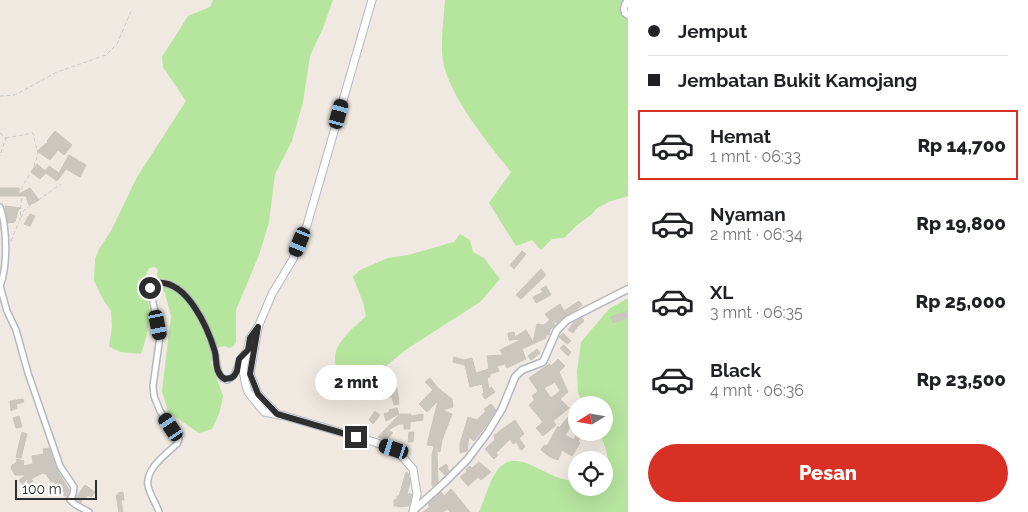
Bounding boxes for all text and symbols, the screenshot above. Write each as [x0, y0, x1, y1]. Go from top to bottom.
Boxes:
text: Jemput [678, 20, 747, 42]
text: Jembatan Bukit Kamojang [678, 69, 917, 91]
car [327, 98, 350, 130]
icon: car [650, 123, 695, 168]
text: Hemat [710, 125, 771, 147]
text: Rp 14,700 [917, 134, 1006, 156]
text: 1 mnt · 06:33 [710, 147, 801, 166]
icon: car [650, 201, 695, 246]
text: Nyaman [710, 203, 786, 225]
text: Rp 19,800 [916, 212, 1006, 234]
car [287, 225, 312, 259]
text: 2 mnt · 06:34 [710, 225, 803, 244]
route start [139, 277, 161, 299]
icon: car [650, 279, 695, 324]
text: XL [710, 281, 733, 303]
text: Rp 25,000 [916, 290, 1006, 312]
text: 3 mnt · 06:35 [710, 303, 803, 322]
car [147, 309, 168, 341]
icon: car [650, 357, 695, 402]
text: Black [710, 359, 761, 381]
callout: 2 mnt [315, 364, 397, 400]
text: Rp 23,500 [916, 368, 1006, 390]
text: 2 mnt [334, 373, 378, 392]
text: 4 mnt · 06:36 [710, 381, 804, 400]
north arrow [568, 396, 612, 441]
map controls [568, 396, 613, 496]
car [156, 410, 185, 444]
route end [345, 426, 367, 448]
car [377, 437, 410, 461]
button: Pesan [648, 444, 1008, 502]
button: locate [568, 451, 613, 496]
scale bar [15, 477, 98, 500]
text: 100 m [22, 481, 62, 497]

